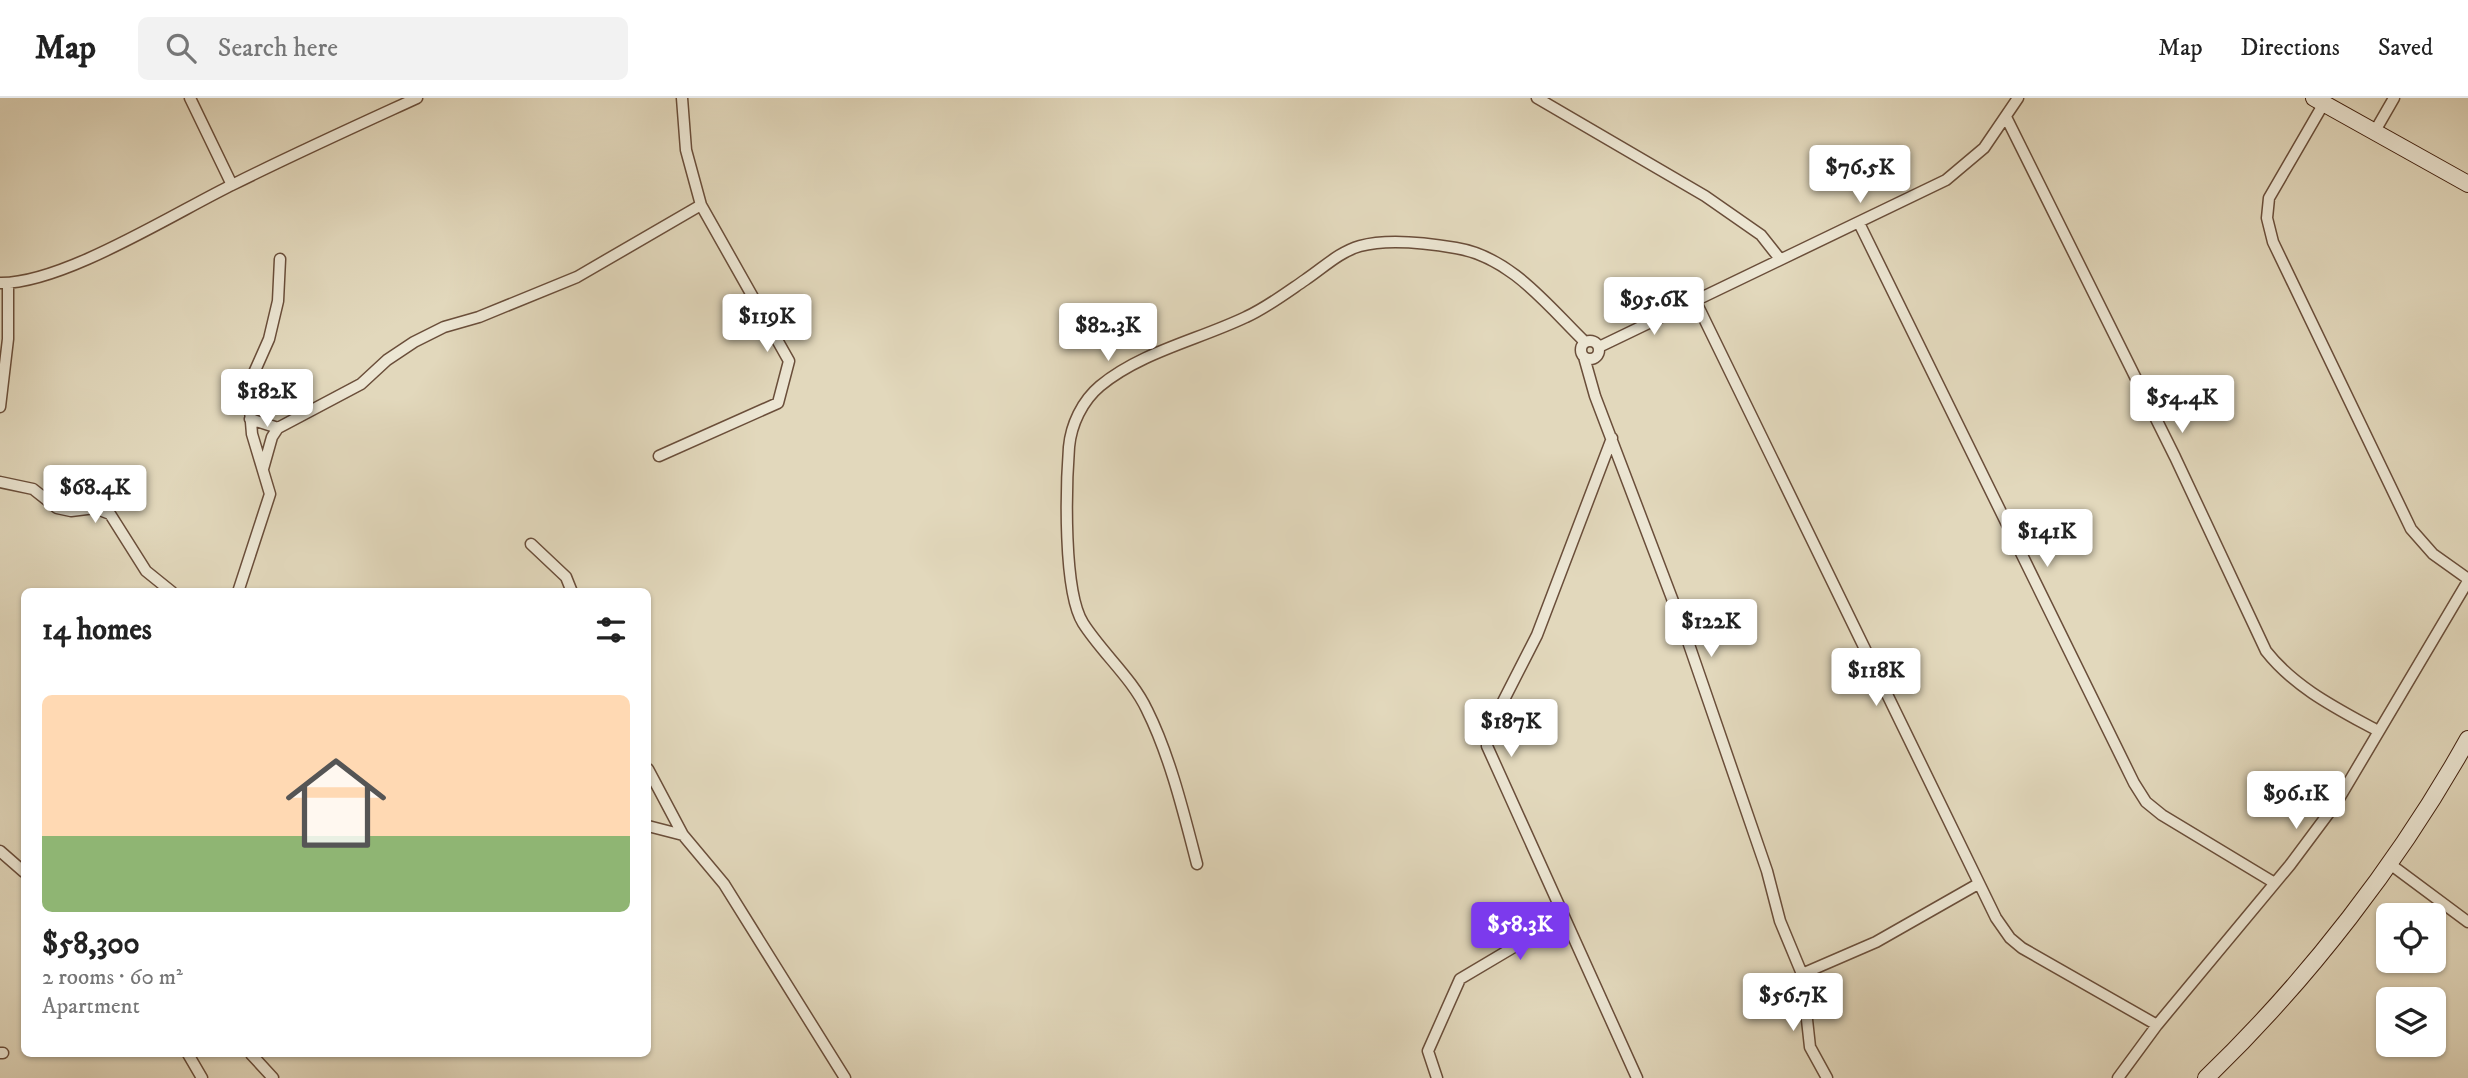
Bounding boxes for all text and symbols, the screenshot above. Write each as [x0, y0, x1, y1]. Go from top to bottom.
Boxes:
search box [138, 17, 628, 80]
text: Map [35, 28, 96, 69]
icon: search [162, 29, 200, 67]
text: Search here [218, 32, 338, 65]
text: Map [2158, 33, 2203, 63]
text: Directions [2241, 33, 2340, 63]
text: Saved [2378, 33, 2433, 63]
pin: $76.5K [1803, 146, 1917, 205]
text: $76.5K [1825, 153, 1895, 182]
pin: $95.6K [1597, 278, 1711, 337]
text: $95.6K [1620, 285, 1688, 314]
pin: $119K [718, 294, 816, 354]
text: $119K [738, 302, 796, 331]
pin: $82.3K [1051, 303, 1165, 363]
text: $82.3K [1075, 311, 1141, 340]
pin: $182K [218, 370, 316, 429]
pin: $54.4K [2125, 376, 2239, 435]
text: $182K [237, 377, 297, 406]
text: $54.4K [2146, 383, 2218, 412]
pin: $68.4K [38, 466, 152, 525]
text: $68.4K [59, 473, 131, 502]
pin: $141K [1998, 510, 2096, 569]
text: $141K [2018, 517, 2076, 546]
pin: $122K [1662, 600, 1760, 659]
text: $122K [1681, 607, 1741, 636]
icon: filters [592, 611, 630, 649]
text: 14 homes [42, 612, 152, 649]
pin: $118K [1827, 648, 1925, 708]
text: $118K [1847, 656, 1905, 685]
pin: $187K [1462, 700, 1560, 759]
text: $187K [1481, 707, 1541, 736]
icon: home [273, 740, 399, 866]
pin: $96.1K [2239, 772, 2353, 831]
text: $96.1K [2263, 779, 2329, 808]
pin: $58.3K [1463, 902, 1577, 962]
map controls [2376, 903, 2446, 1057]
button: locate [2376, 903, 2446, 973]
text: $58.3K [1487, 910, 1553, 939]
text: $58,300 [42, 926, 140, 963]
text: 2 rooms · 60 m² [42, 963, 183, 992]
pin: $56.7K [1736, 974, 1850, 1033]
text: $56.7K [1759, 981, 1827, 1010]
button: layers [2376, 987, 2446, 1057]
text: Apartment [42, 992, 140, 1021]

